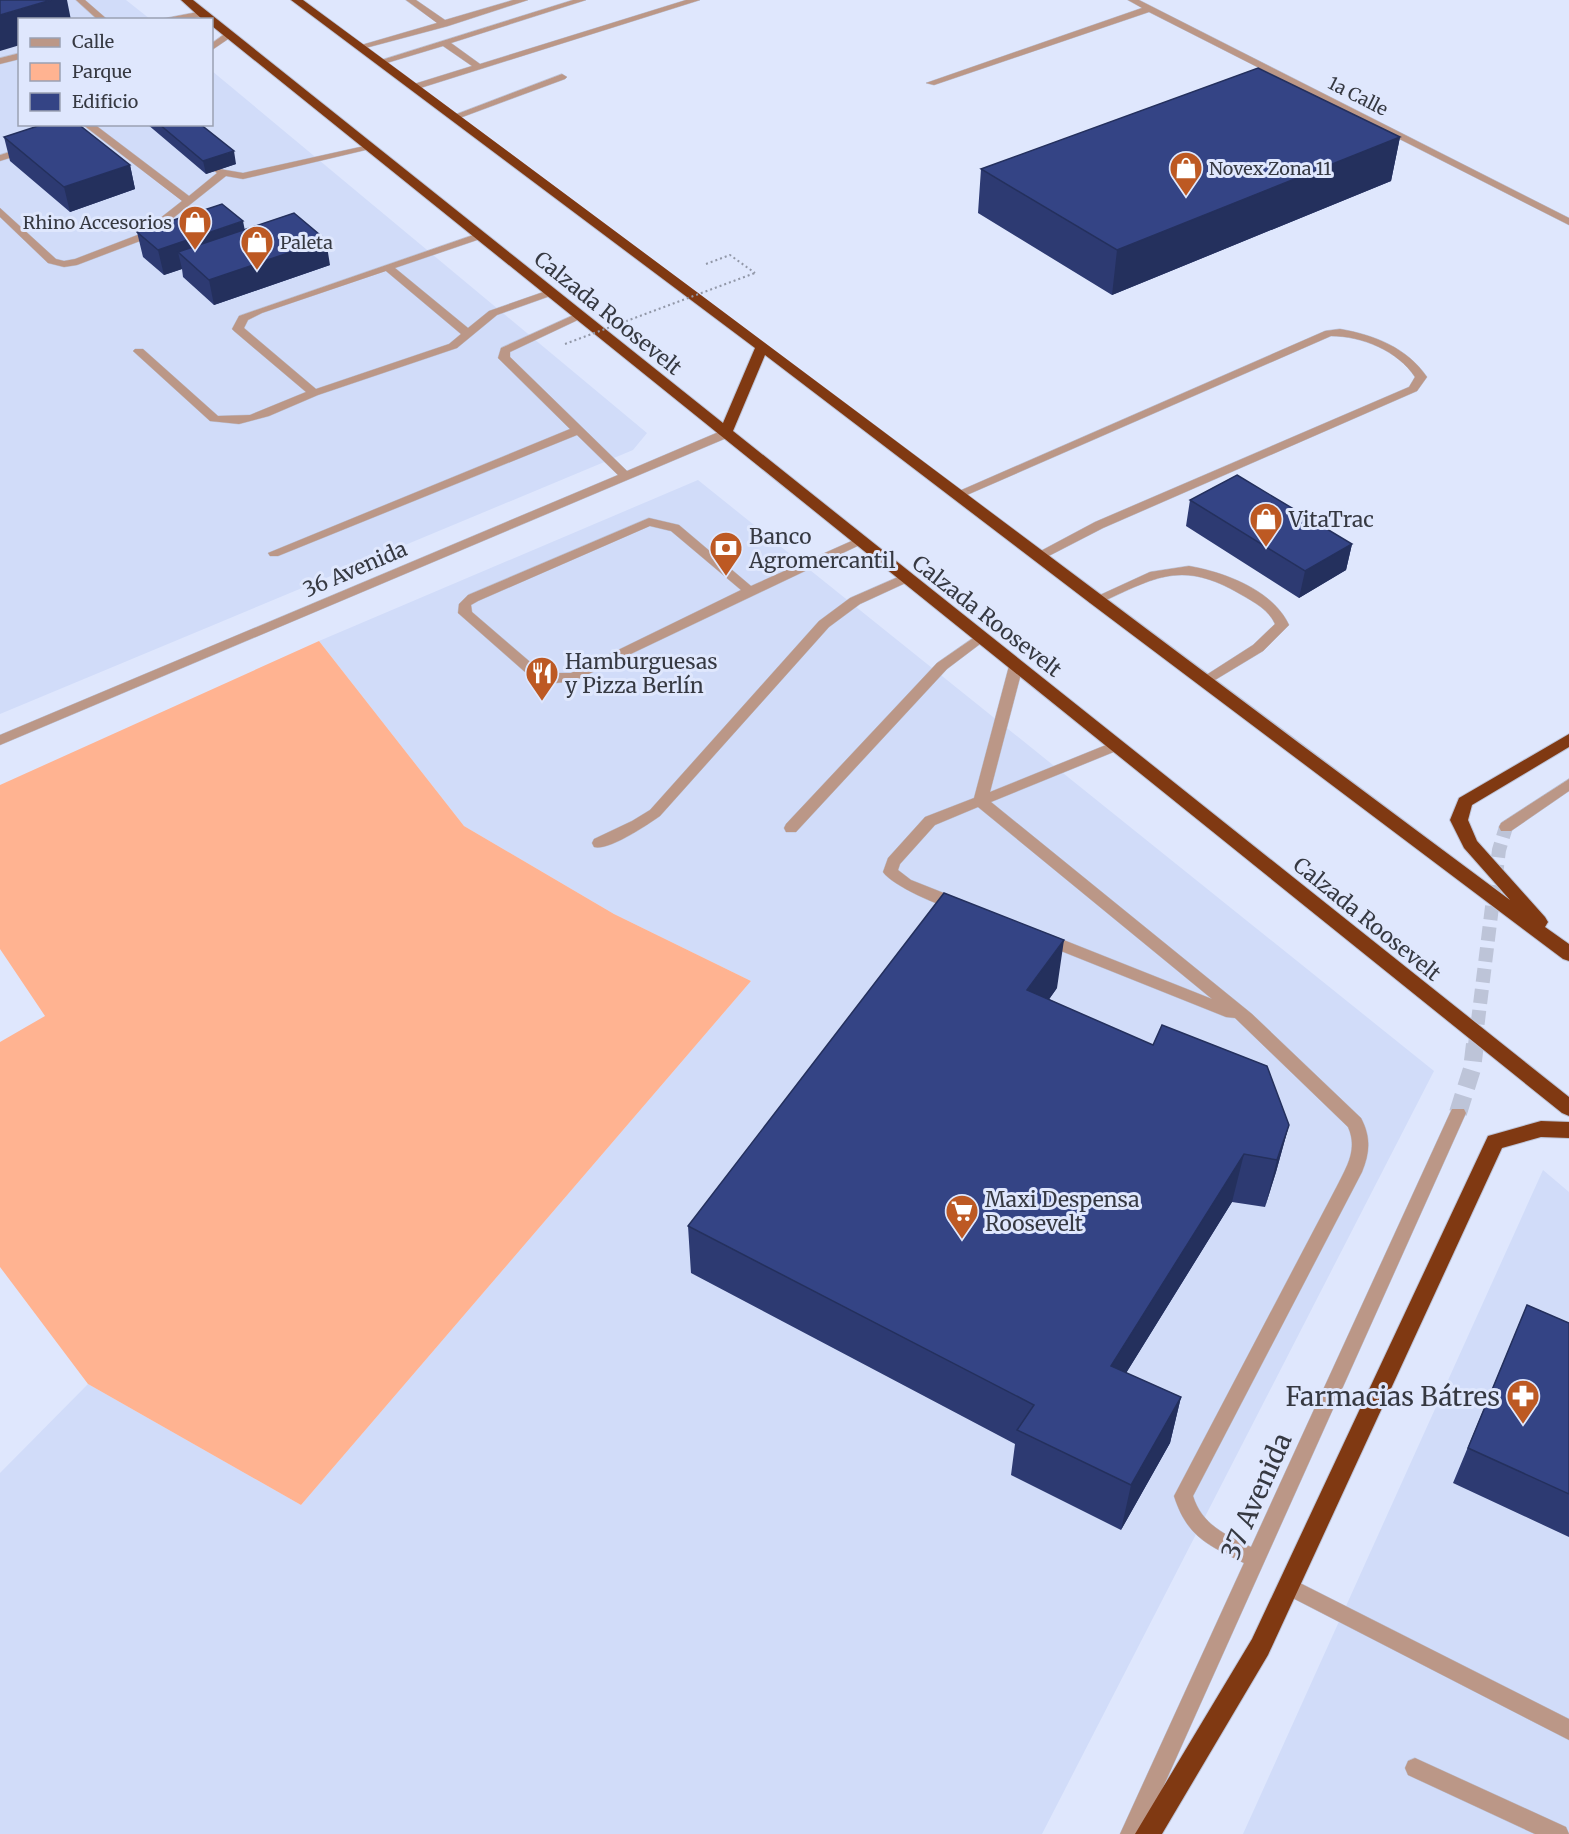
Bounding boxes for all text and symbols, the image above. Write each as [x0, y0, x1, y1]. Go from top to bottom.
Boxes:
legend [18, 18, 213, 126]
text: Calle [72, 30, 114, 53]
text: Parque [72, 60, 132, 83]
street label: 1a Calle [1324, 71, 1392, 121]
text: Edificio [72, 90, 138, 113]
shop icon: Novex Zona 11 [1168, 150, 1204, 197]
place label: Novex Zona 11 [1209, 157, 1331, 180]
shop icon: Rhino Accesorios [177, 204, 213, 251]
place label: Rhino Accesorios [23, 211, 172, 234]
shop icon: Paleta [239, 224, 275, 271]
place label: Paleta [280, 231, 333, 254]
street label: Calzada Roosevelt [529, 245, 687, 381]
shop icon: VitaTrac [1248, 501, 1284, 548]
place label: VitaTrac [1288, 506, 1374, 533]
place label: Banco Agromercantil [748, 523, 896, 574]
bank icon: Banco Agromercantil [708, 530, 744, 577]
street label: 36 Avenida [299, 535, 411, 603]
street label: Calzada Roosevelt [907, 549, 1067, 683]
place label: Hamburguesas y Pizza Berlín [565, 648, 718, 699]
restaurant icon: Hamburguesas y Pizza Berlín [524, 655, 560, 702]
street label: Calzada Roosevelt [1288, 851, 1446, 987]
place label: Maxi Despensa Roosevelt [985, 1186, 1139, 1237]
supermarket icon: Maxi Despensa Roosevelt [944, 1193, 980, 1240]
pharmacy icon: Farmacias Bátres [1505, 1378, 1541, 1425]
place label: Farmacias Bátres [1286, 1380, 1500, 1413]
street label: 37 Avenida [1213, 1428, 1299, 1564]

